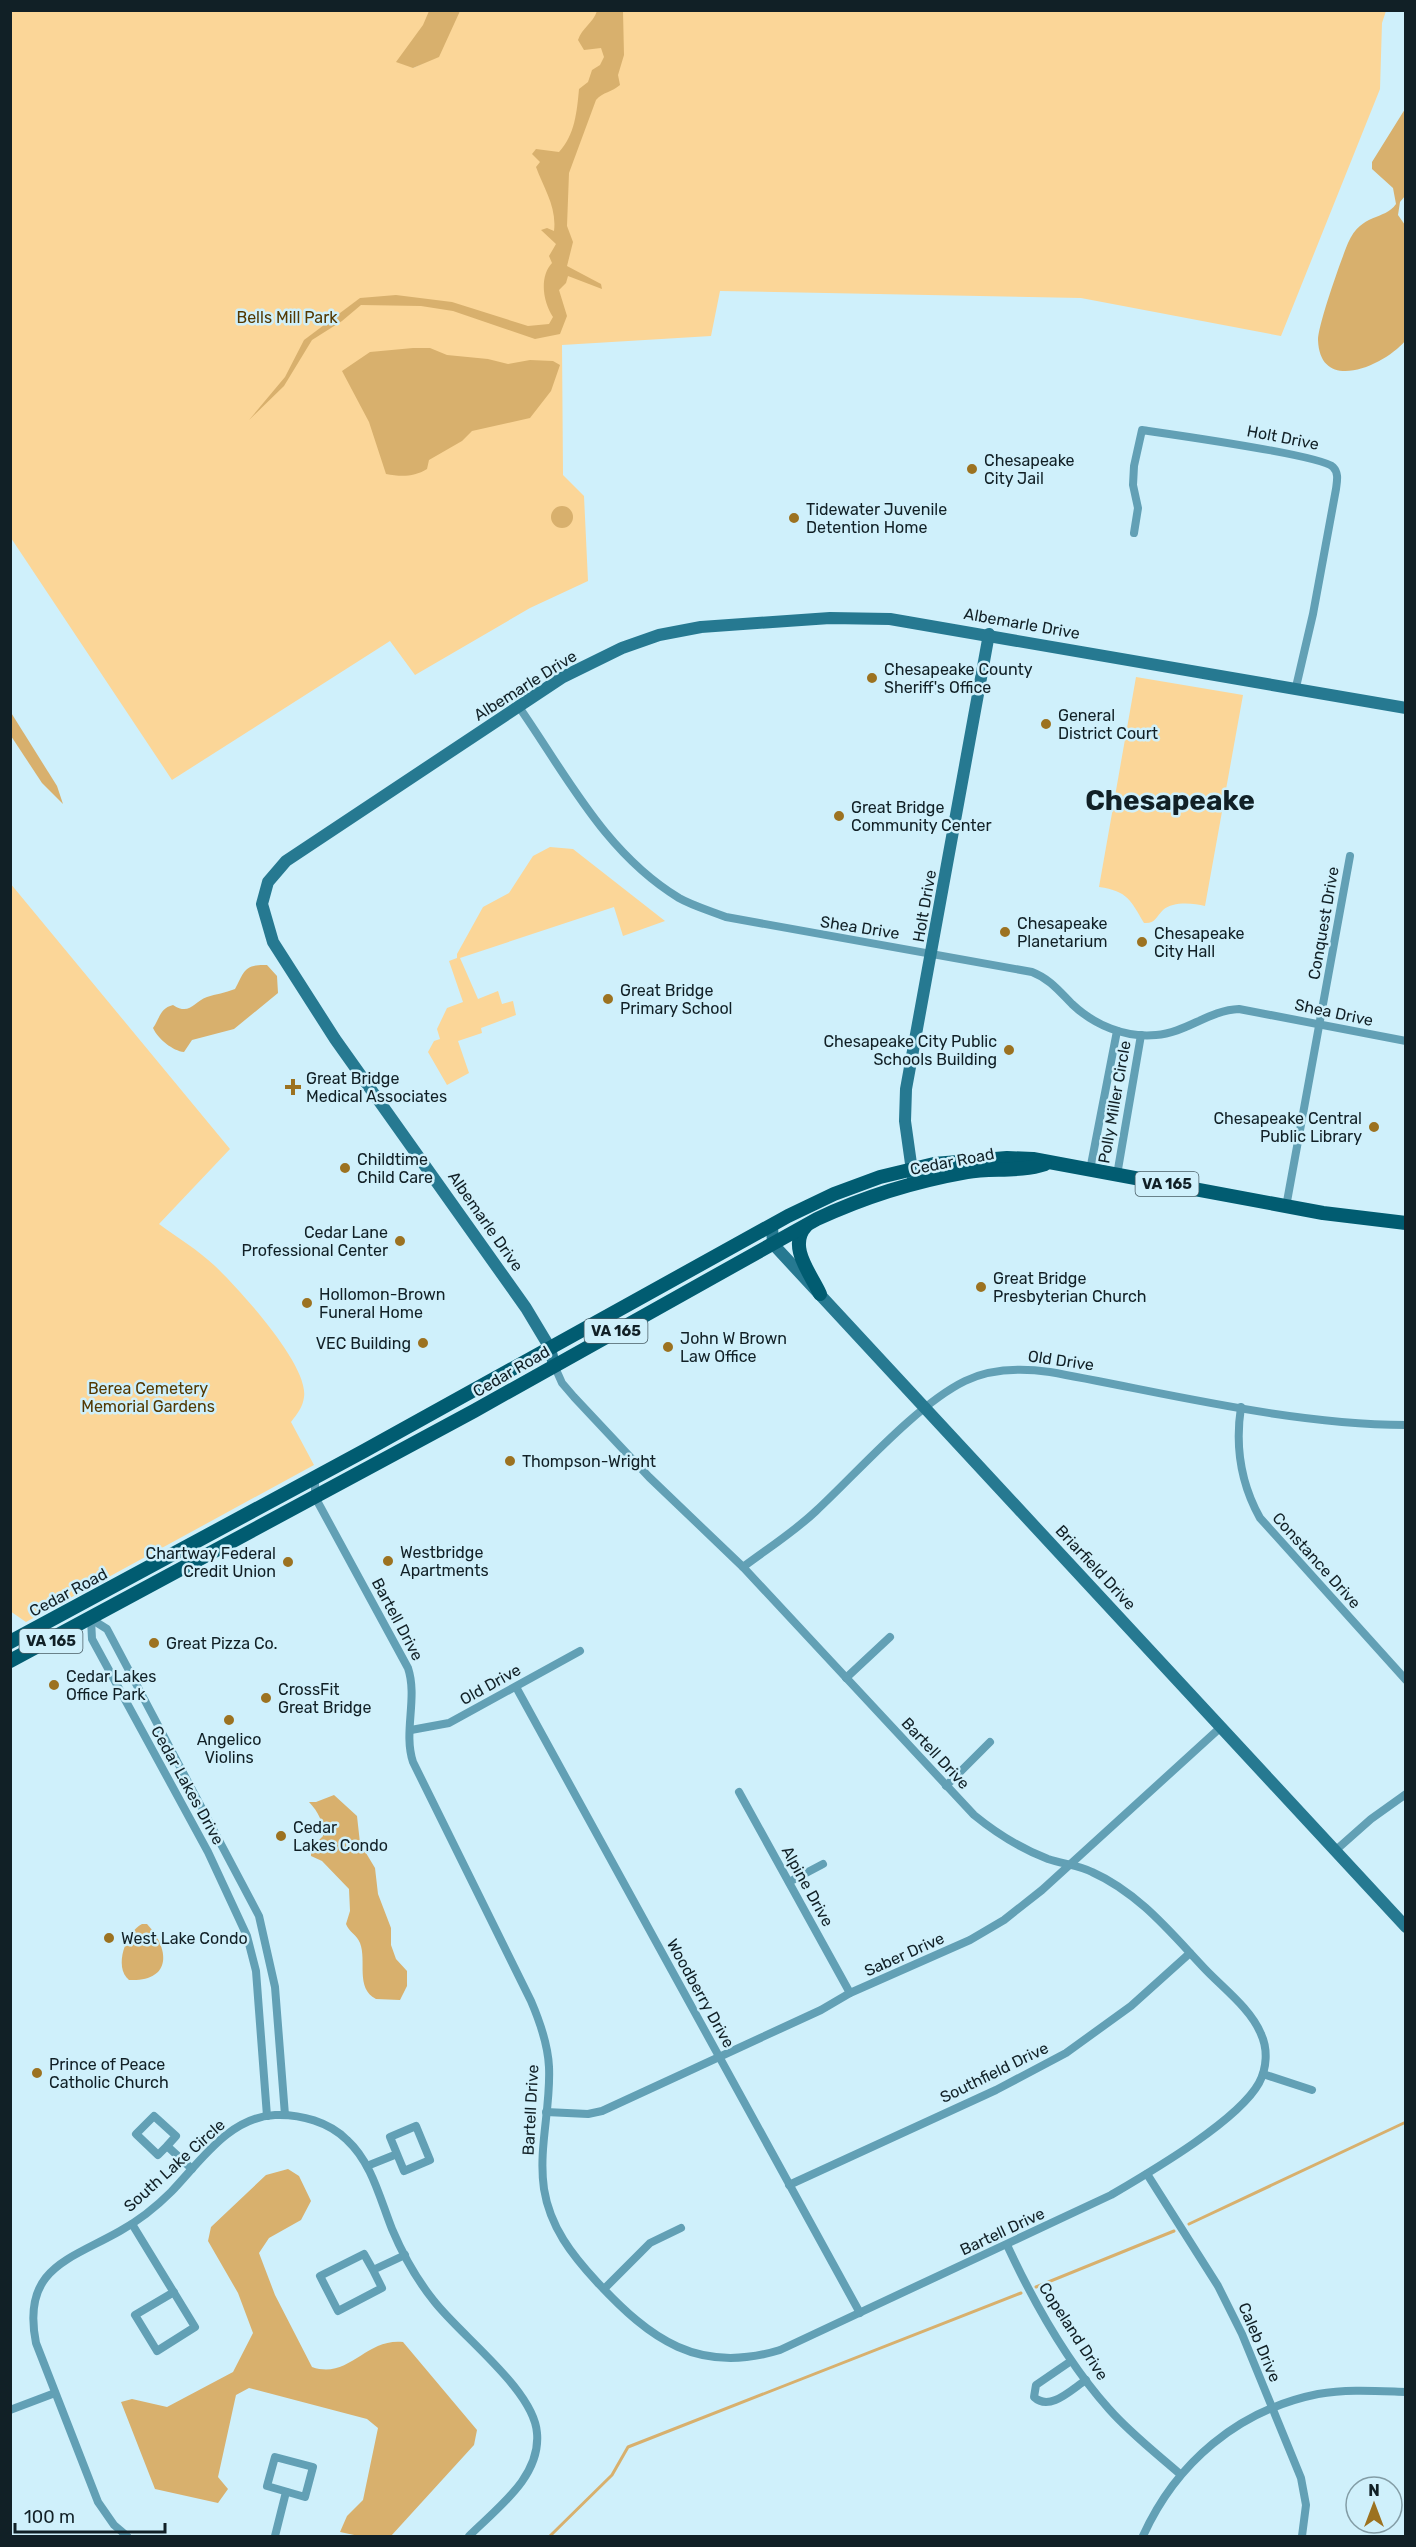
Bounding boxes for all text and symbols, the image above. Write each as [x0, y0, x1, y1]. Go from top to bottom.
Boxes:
park label: Bells Mill Park [236, 308, 338, 327]
street label: Holt Drive [1245, 421, 1321, 454]
place label: Chesapeake City Jail [984, 451, 1075, 488]
marker: Chesapeake City Jail [965, 462, 979, 476]
place label: Tidewater Juvenile Detention Home [806, 500, 947, 537]
marker: Tidewater Juvenile Detention Home [787, 511, 801, 525]
street label: Albemarle Drive [962, 604, 1081, 643]
street label: Albemarle Drive [470, 646, 580, 725]
place label: Chesapeake County Sheriff's Office [884, 660, 1033, 697]
marker: Chesapeake County Sheriff's Office [865, 671, 879, 685]
place label: General District Court [1058, 706, 1158, 743]
marker: General District Court [1039, 717, 1053, 731]
district label: Chesapeake [1085, 784, 1255, 817]
place label: Great Bridge Community Center [851, 798, 992, 835]
marker: Great Bridge Community Center [832, 809, 846, 823]
street label: Conquest Drive [1304, 865, 1343, 981]
street label: Holt Drive [909, 868, 940, 944]
street label: Shea Drive [819, 912, 901, 943]
place label: Chesapeake Planetarium [1017, 914, 1108, 951]
place label: Chesapeake City Hall [1154, 924, 1245, 961]
marker: Chesapeake Planetarium [998, 925, 1012, 939]
marker: Chesapeake City Hall [1135, 935, 1149, 949]
place label: Great Bridge Primary School [620, 981, 732, 1018]
marker: Great Bridge Primary School [601, 992, 615, 1006]
street label: Shea Drive [1293, 995, 1375, 1030]
place label: Chesapeake City Public Schools Building [823, 1032, 997, 1069]
street label: Polly Miller Circle [1094, 1039, 1135, 1165]
marker: Chesapeake City Public Schools Building [1002, 1043, 1016, 1057]
place label: Great Bridge Medical Associates [306, 1069, 447, 1106]
marker: Great Bridge Medical Associates [284, 1078, 302, 1096]
place label: Chesapeake Central Public Library [1213, 1109, 1362, 1146]
marker: Chesapeake Central Public Library [1367, 1120, 1381, 1134]
street label: Cedar Road [908, 1144, 996, 1179]
place label: Childtime Child Care [357, 1150, 433, 1187]
marker: Childtime Child Care [338, 1161, 352, 1175]
street label: Albemarle Drive [444, 1168, 527, 1275]
road number: VA 165 [1136, 1172, 1198, 1196]
place label: Cedar Lane Professional Center [242, 1223, 388, 1260]
marker: Cedar Lane Professional Center [393, 1234, 407, 1248]
place label: Great Bridge Presbyterian Church [993, 1269, 1147, 1306]
marker: Great Bridge Presbyterian Church [974, 1280, 988, 1294]
place label: Hollomon-Brown Funeral Home [319, 1285, 445, 1322]
marker: Hollomon-Brown Funeral Home [300, 1296, 314, 1310]
road number: VA 165 [584, 1319, 648, 1343]
place label: John W Brown Law Office [680, 1329, 787, 1366]
place label: VEC Building [316, 1334, 411, 1353]
marker: VEC Building [416, 1336, 430, 1350]
marker: John W Brown Law Office [661, 1340, 675, 1354]
street label: Cedar Road [469, 1342, 553, 1401]
street label: Old Drive [1027, 1346, 1095, 1375]
park label: Berea Cemetery Memorial Gardens [81, 1379, 215, 1416]
place label: Thompson-Wright [522, 1452, 656, 1471]
marker: Thompson-Wright [503, 1454, 517, 1468]
street label: Constance Drive [1269, 1508, 1365, 1612]
street label: Briarfield Drive [1051, 1521, 1140, 1614]
place label: Westbridge Apartments [400, 1543, 489, 1580]
place label: Chartway Federal Credit Union [146, 1544, 276, 1581]
marker: Westbridge Apartments [381, 1554, 395, 1568]
marker: Chartway Federal Credit Union [281, 1555, 295, 1569]
street label: Cedar Road [26, 1564, 110, 1621]
street label: Bartell Drive [368, 1575, 427, 1664]
road number: VA 165 [20, 1629, 82, 1653]
place label: Great Pizza Co. [166, 1634, 278, 1653]
marker: Great Pizza Co. [147, 1636, 161, 1650]
street label: Old Drive [456, 1660, 524, 1709]
place label: Cedar Lakes Office Park [66, 1667, 156, 1704]
marker: Cedar Lakes Office Park [47, 1678, 61, 1692]
place label: CrossFit Great Bridge [278, 1680, 371, 1717]
marker: CrossFit Great Bridge [259, 1691, 273, 1705]
marker: Angelico Violins [222, 1713, 236, 1727]
street label: Bartell Drive [898, 1714, 974, 1793]
street label: Cedar Lakes Drive [147, 1723, 228, 1848]
place label: Angelico Violins [197, 1730, 261, 1767]
place label: Cedar Lakes Condo [293, 1818, 388, 1855]
marker: Cedar Lakes Condo [274, 1829, 288, 1843]
street label: Alpine Drive [778, 1843, 837, 1930]
street label: Saber Drive [861, 1928, 947, 1981]
place label: West Lake Condo [121, 1929, 248, 1948]
marker: West Lake Condo [102, 1931, 116, 1945]
street label: Woodberry Drive [663, 1935, 738, 2051]
street label: Southfield Drive [937, 2038, 1052, 2107]
place label: Prince of Peace Catholic Church [49, 2055, 169, 2092]
street label: Bartell Drive [519, 2064, 542, 2156]
marker: Prince of Peace Catholic Church [30, 2066, 44, 2080]
street label: South Lake Circle [120, 2115, 229, 2216]
street label: Bartell Drive [957, 2204, 1048, 2259]
street label: Copeland Drive [1035, 2279, 1112, 2384]
street label: Caleb Drive [1234, 2300, 1285, 2385]
north arrow [1344, 2475, 1404, 2535]
text: N [1368, 2481, 1380, 2500]
scale bar [15, 2496, 165, 2534]
text: 100 m [24, 2506, 75, 2528]

